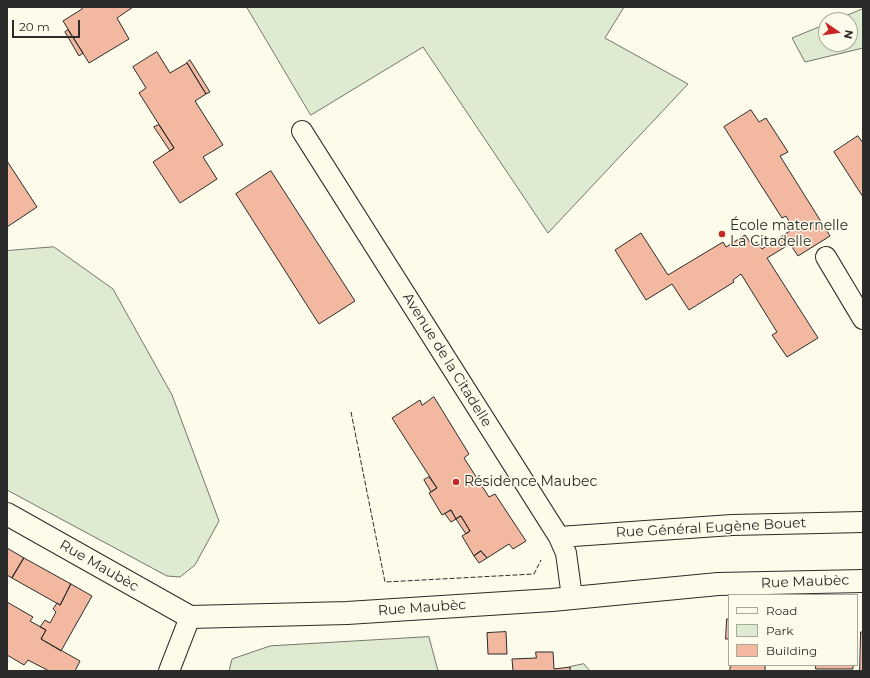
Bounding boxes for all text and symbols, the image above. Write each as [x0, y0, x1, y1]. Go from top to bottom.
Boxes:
scale bar [14, 12, 82, 38]
north arrow [818, 12, 858, 52]
text: 20 m [19, 19, 50, 34]
text: N [841, 29, 857, 40]
place label: École maternelle La Citadelle [730, 218, 848, 250]
marker: École maternelle La Citadelle [717, 229, 727, 239]
street label: Avenue de la Citadelle [399, 290, 495, 430]
place label: Résidence Maubec [464, 474, 597, 490]
marker: Résidence Maubec [451, 477, 461, 487]
street label: Rue Général Eugène Bouet [615, 515, 807, 541]
street label: Rue Maubèc [56, 537, 142, 595]
street label: Rue Maubèc [760, 572, 850, 592]
legend [728, 594, 858, 666]
street label: Rue Maubèc [377, 597, 467, 619]
text: Road [766, 603, 797, 618]
text: Park [766, 623, 793, 638]
text: Building [766, 643, 817, 658]

